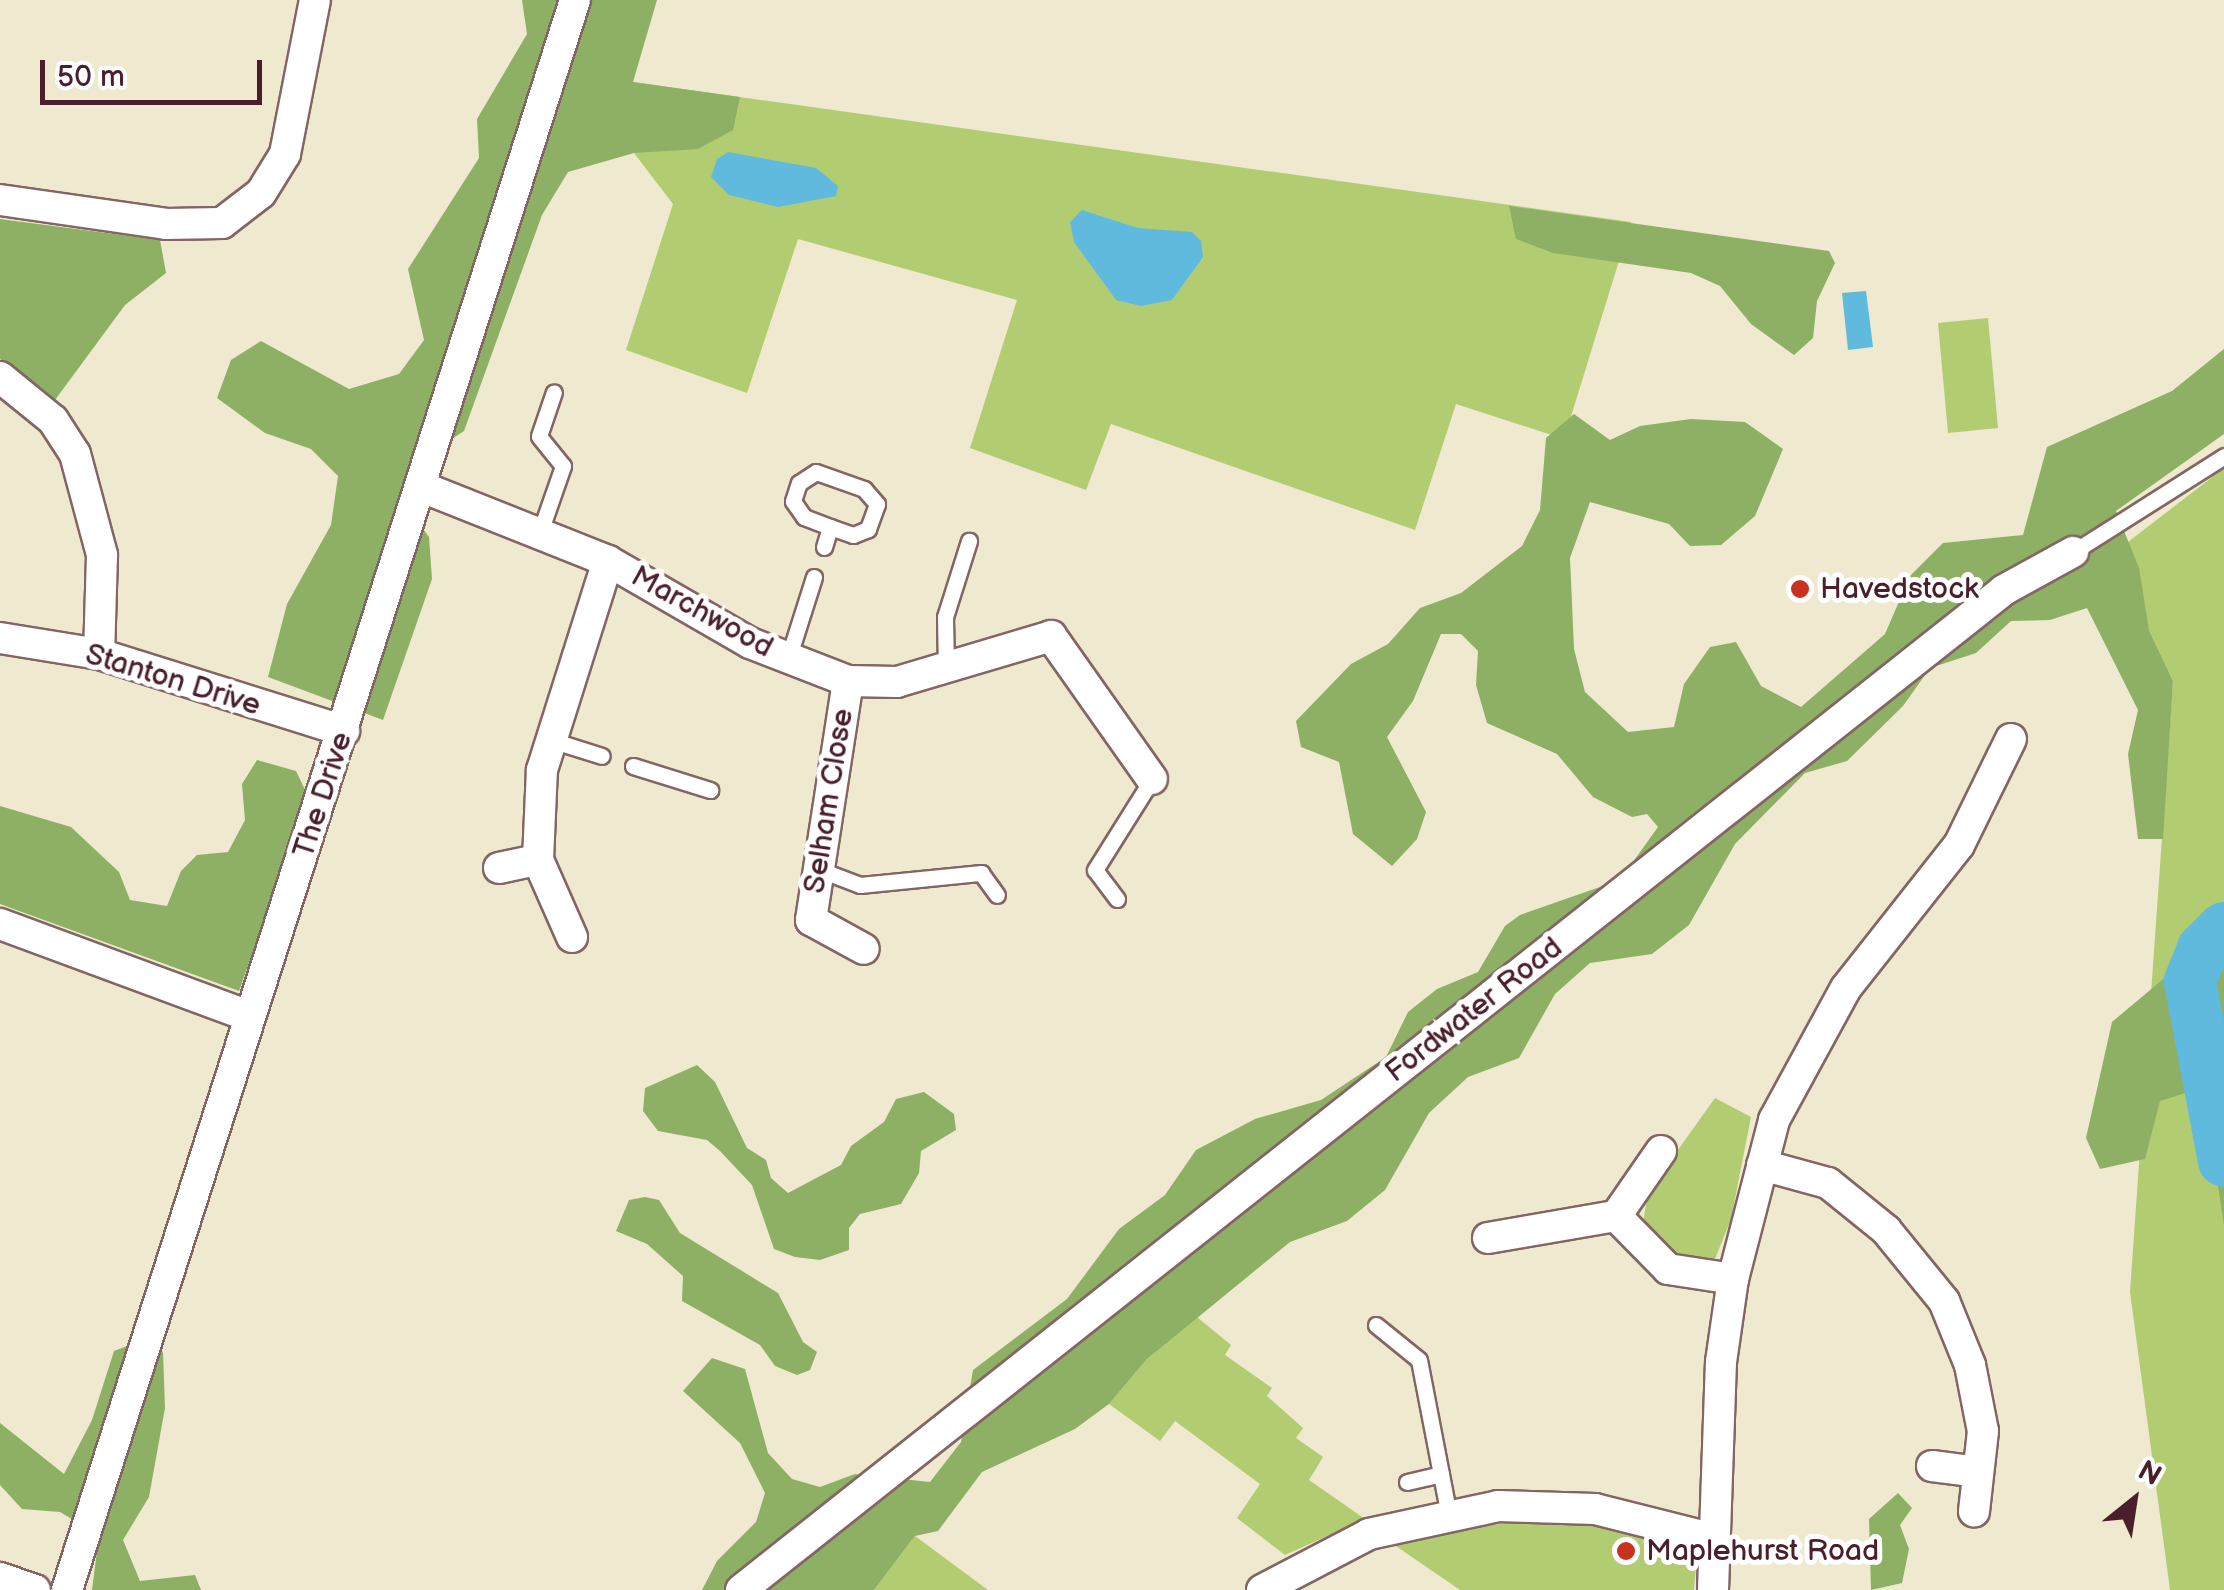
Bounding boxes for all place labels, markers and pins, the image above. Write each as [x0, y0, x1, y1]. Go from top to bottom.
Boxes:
place label: Havedstock [1820, 571, 1979, 607]
marker: Havedstock [1789, 578, 1811, 600]
place label: Maplehurst Road [1646, 1533, 1879, 1569]
marker: Maplehurst Road [1615, 1540, 1637, 1562]

